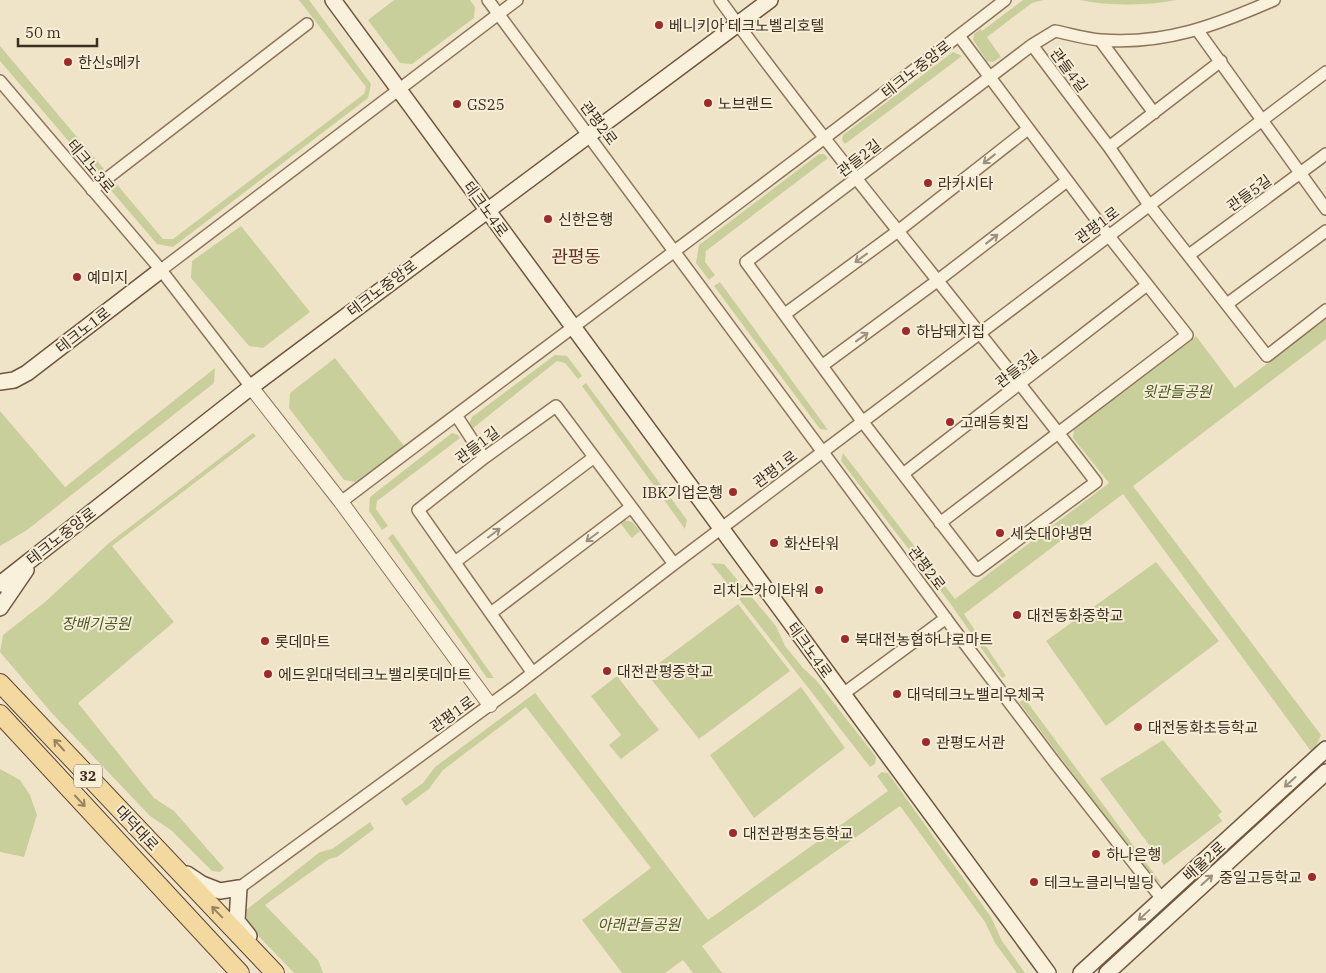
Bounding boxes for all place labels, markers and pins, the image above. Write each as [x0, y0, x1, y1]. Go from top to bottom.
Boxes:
place label: 베니키아 테크노벨리호텔 [669, 16, 824, 35]
marker: 베니키아 테크노벨리호텔 [653, 19, 665, 31]
place label: 한신s메카 [78, 53, 141, 72]
marker: 한신s메카 [62, 56, 74, 68]
place label: 노브랜드 [718, 94, 773, 113]
place label: GS25 [467, 95, 505, 114]
marker: 노브랜드 [702, 97, 714, 109]
marker: GS25 [451, 98, 463, 110]
place label: 라카시타 [938, 174, 993, 193]
marker: 라카시타 [922, 177, 934, 189]
place label: 신한은행 [558, 210, 613, 229]
marker: 신한은행 [542, 213, 554, 225]
place label: 예미지 [87, 268, 128, 287]
marker: 예미지 [71, 271, 83, 283]
place label: 하남돼지집 [916, 322, 985, 341]
marker: 하남돼지집 [900, 325, 912, 337]
place label: 고래등횟집 [960, 413, 1029, 432]
marker: 고래등횟집 [944, 416, 956, 428]
place label: IBK기업은행 [642, 483, 723, 502]
marker: IBK기업은행 [727, 486, 739, 498]
place label: 세숫대야냉면 [1010, 524, 1093, 543]
marker: 세숫대야냉면 [994, 527, 1006, 539]
place label: 화산타워 [784, 534, 839, 553]
marker: 화산타워 [768, 537, 780, 549]
place label: 리치스카이타워 [712, 581, 809, 600]
marker: 리치스카이타워 [813, 584, 825, 596]
place label: 대전동화중학교 [1027, 606, 1124, 625]
marker: 대전동화중학교 [1011, 609, 1023, 621]
place label: 북대전농협하나로마트 [855, 630, 993, 649]
place label: 롯데마트 [275, 632, 330, 651]
marker: 북대전농협하나로마트 [839, 633, 851, 645]
marker: 롯데마트 [259, 635, 271, 647]
place label: 대전관평중학교 [617, 662, 714, 681]
place label: 에드윈대덕테크노밸리롯데마트 [278, 665, 471, 684]
marker: 대전관평중학교 [601, 665, 613, 677]
marker: 에드윈대덕테크노밸리롯데마트 [262, 668, 274, 680]
place label: 대덕테크노밸리우체국 [907, 685, 1045, 704]
marker: 대덕테크노밸리우체국 [891, 688, 903, 700]
place label: 대전동화초등학교 [1148, 718, 1258, 737]
marker: 대전동화초등학교 [1132, 721, 1144, 733]
place label: 관평도서관 [936, 733, 1005, 752]
marker: 관평도서관 [920, 736, 932, 748]
place label: 대전관평초등학교 [743, 824, 853, 843]
marker: 대전관평초등학교 [727, 827, 739, 839]
place label: 하나은행 [1106, 845, 1161, 864]
marker: 하나은행 [1090, 848, 1102, 860]
place label: 중일고등학교 [1219, 868, 1302, 887]
marker: 중일고등학교 [1306, 871, 1318, 883]
place label: 테크노클리닉빌딩 [1044, 873, 1154, 892]
marker: 테크노클리닉빌딩 [1028, 876, 1040, 888]

